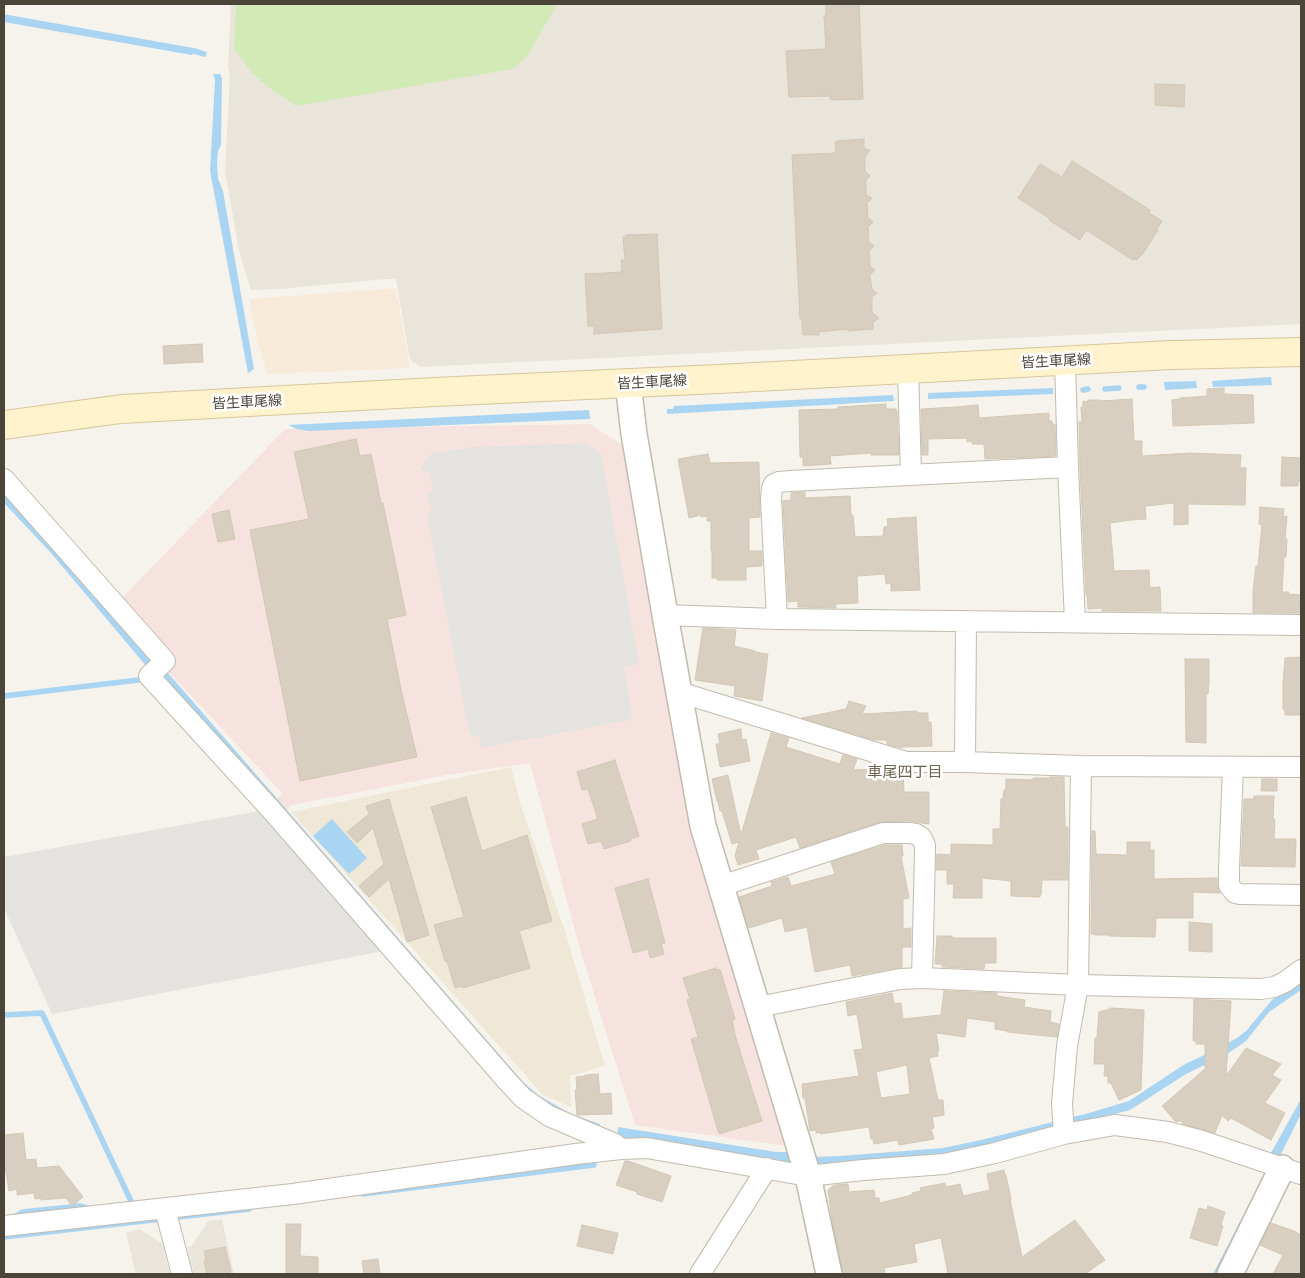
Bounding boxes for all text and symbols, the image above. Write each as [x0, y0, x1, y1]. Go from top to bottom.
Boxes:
street label: 皆生車尾線 [1021, 351, 1091, 371]
street label: 皆生車尾線 [617, 372, 687, 392]
street label: 皆生車尾線 [212, 392, 282, 412]
district label: 車尾四丁目 [868, 763, 942, 781]

